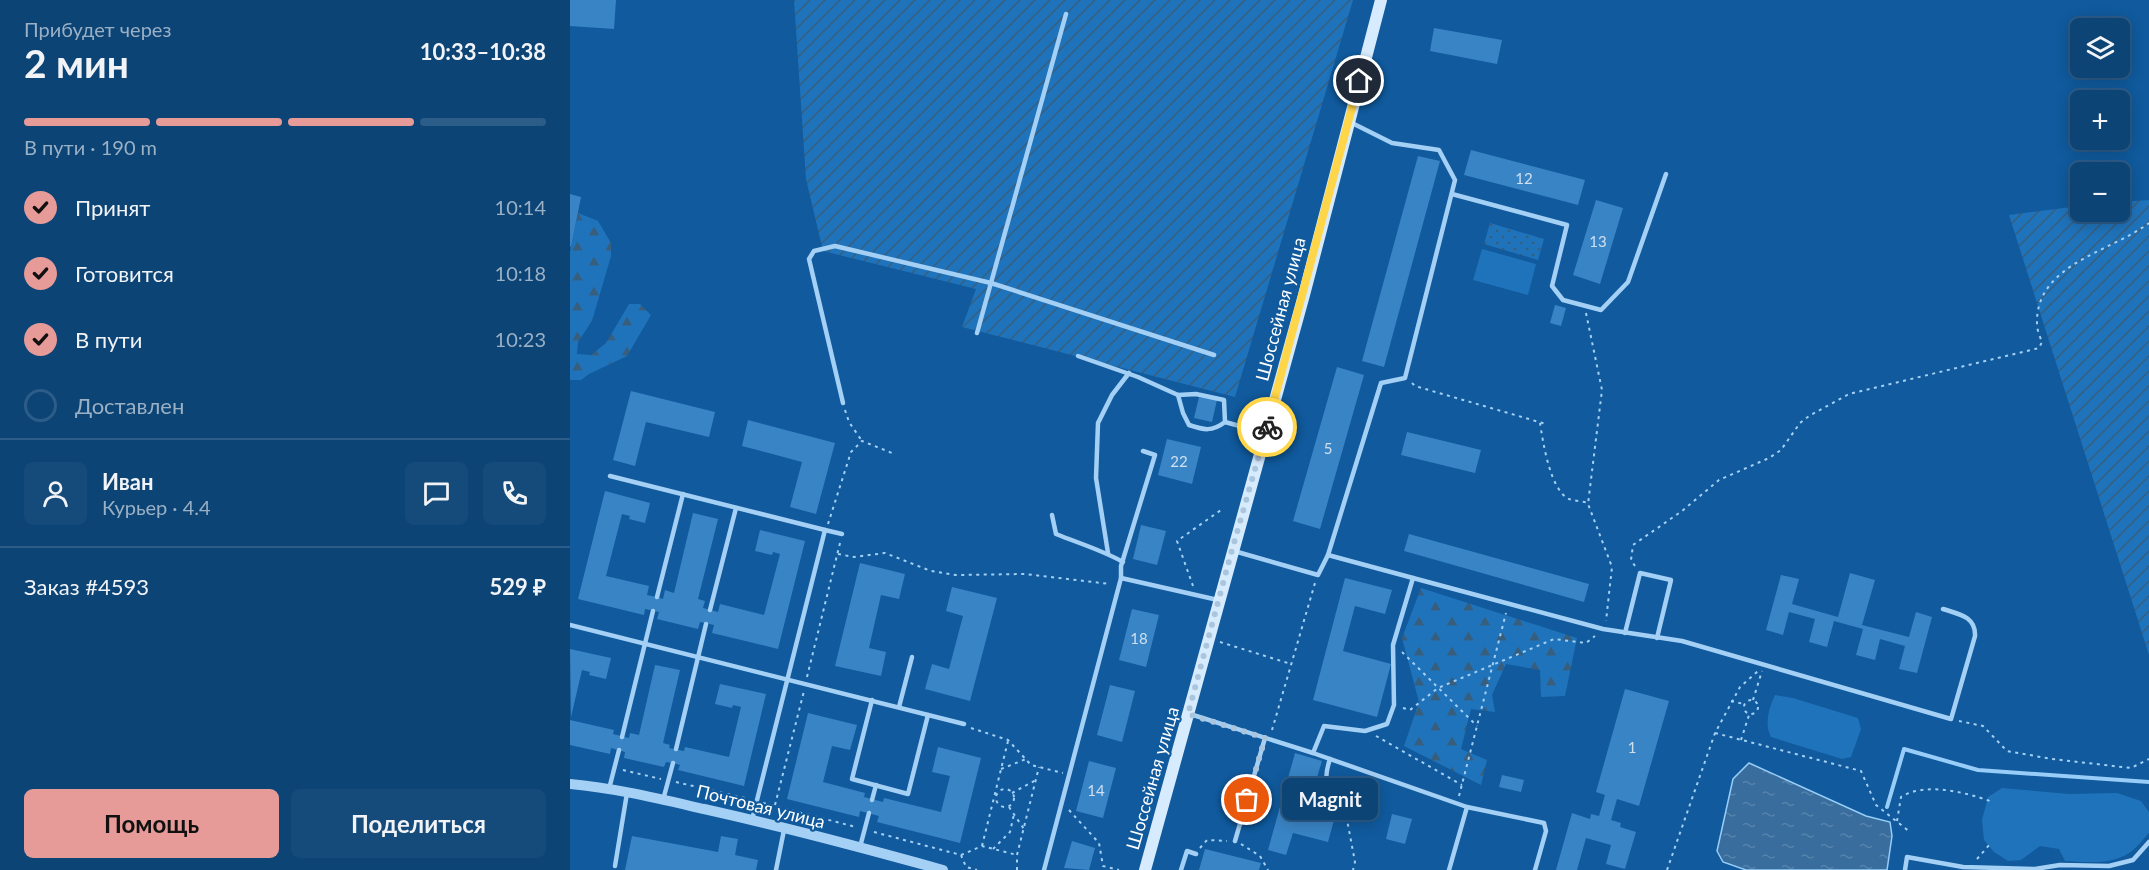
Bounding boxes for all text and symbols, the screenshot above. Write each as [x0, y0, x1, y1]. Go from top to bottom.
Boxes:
text: Прибудет через [24, 17, 171, 41]
map controls [2070, 18, 2130, 222]
button: layers [2070, 18, 2130, 78]
text: 10:33–10:38 [420, 38, 546, 65]
text: 2 мин [24, 40, 129, 86]
pin [1333, 55, 1384, 106]
icon: home [1342, 64, 1375, 97]
button: + [2070, 90, 2130, 150]
text: В пути · 190 m [24, 135, 157, 159]
button: − [2070, 162, 2130, 222]
house number: 12 [1515, 169, 1533, 187]
icon: check [24, 191, 57, 224]
text: Принят [75, 194, 150, 221]
text: 10:14 [495, 195, 546, 219]
house number: 13 [1589, 232, 1607, 250]
street label: Шоссейная улица [1250, 235, 1310, 383]
icon: check [24, 257, 57, 290]
text: Готовится [75, 260, 174, 287]
text: 10:18 [495, 261, 546, 285]
icon: check [24, 323, 57, 356]
text: В пути [75, 326, 142, 353]
text: 10:23 [495, 327, 546, 351]
text: Доставлен [75, 392, 184, 419]
courier [1237, 397, 1297, 457]
icon: bike [1251, 411, 1284, 444]
house number: 5 [1324, 439, 1332, 457]
house number: 22 [1170, 452, 1188, 470]
button: person [24, 462, 87, 525]
button: chat [405, 462, 468, 525]
button: phone [483, 462, 546, 525]
text: Иван [102, 468, 154, 495]
text: Курьер · 4.4 [102, 495, 211, 519]
text: Заказ #4593 [24, 573, 149, 600]
text: 529 ₽ [490, 573, 546, 600]
house number: 18 [1130, 629, 1148, 647]
street label: Шоссейная улица [1121, 704, 1183, 852]
house number: 1 [1628, 738, 1636, 756]
pin [1221, 774, 1272, 825]
street label: Почтовая улица [694, 779, 828, 833]
callout: Magnit [1283, 779, 1379, 821]
house number: 14 [1087, 781, 1105, 799]
icon: bag [1230, 783, 1263, 816]
text: Magnit [1298, 787, 1362, 811]
button: Помощь [24, 789, 279, 858]
button: Поделиться [291, 789, 546, 858]

